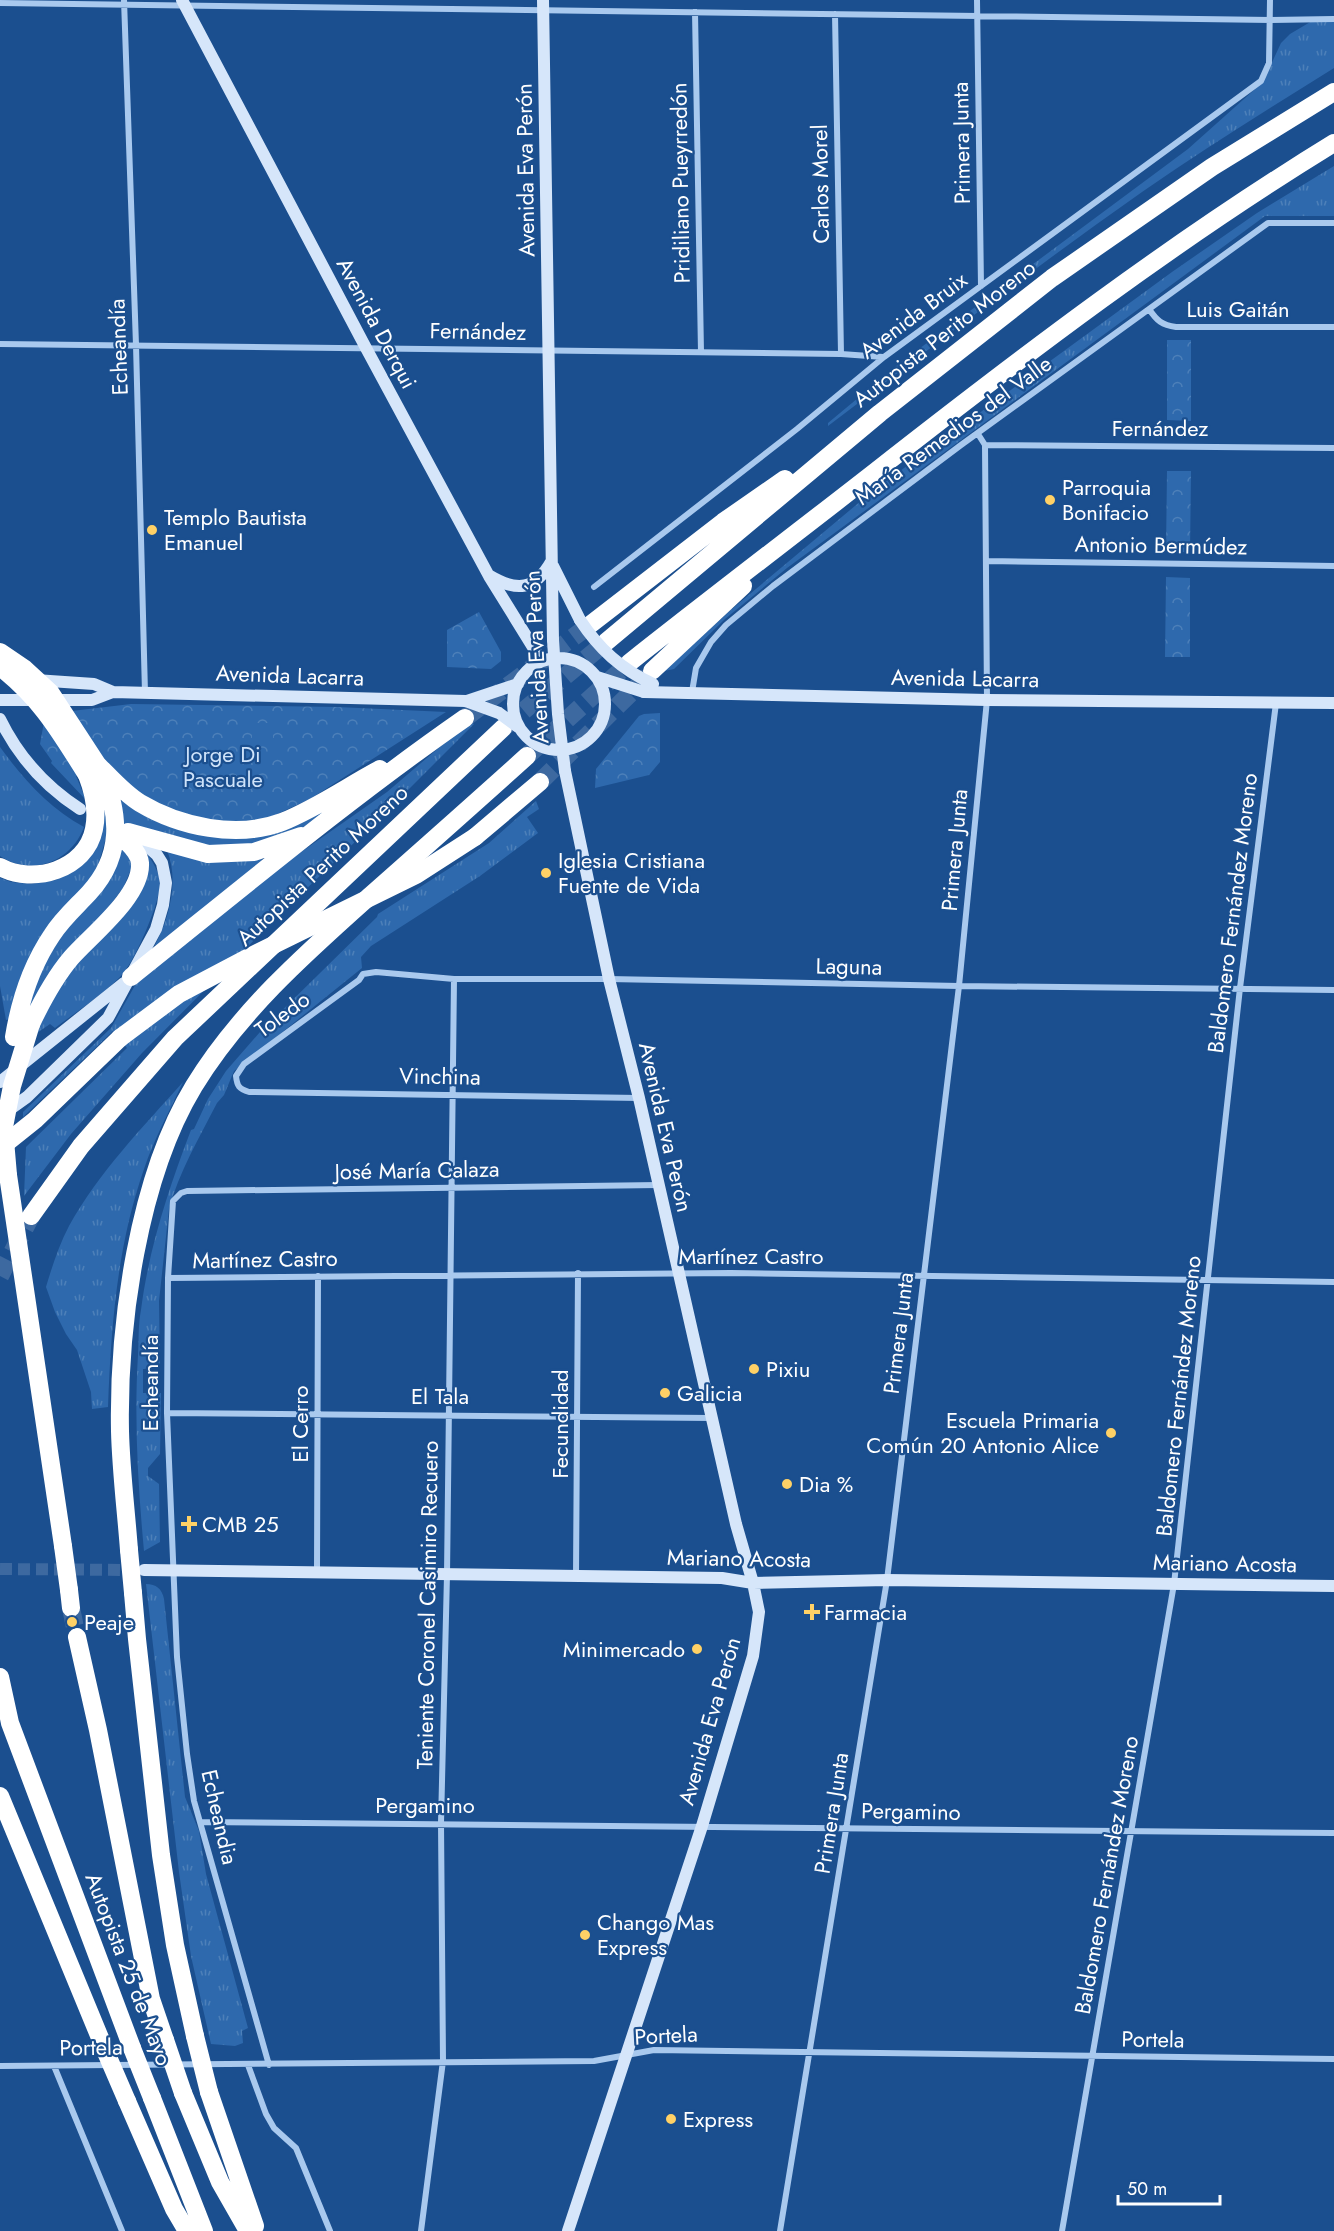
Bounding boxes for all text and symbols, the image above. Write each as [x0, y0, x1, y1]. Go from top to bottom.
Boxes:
street label: Pridiliano Pueyrredón [662, 82, 698, 284]
street label: Primera Junta [944, 82, 978, 204]
street label: Avenida Eva Perón [507, 83, 543, 257]
street label: Carlos Morel [803, 124, 837, 244]
street label: Autopista Perito Moreno [846, 251, 1042, 415]
street label: Avenida Derqui [329, 252, 425, 394]
street label: Avenida Bruix [852, 263, 974, 366]
street label: Luis Gaitán [1186, 293, 1290, 325]
street label: Echeandía [100, 298, 136, 396]
street label: Fernández [429, 314, 527, 348]
street label: María Remedios del Valle [848, 348, 1058, 512]
street label: Fernández [1112, 412, 1208, 444]
place label: Parroquia Bonifacio [1062, 471, 1151, 528]
marker: Parroquia Bonifacio [1043, 493, 1057, 507]
place label: Templo Bautista Emanuel [164, 501, 307, 558]
marker: Templo Bautista Emanuel [145, 523, 159, 537]
street label: Antonio Bermúdez [1074, 527, 1248, 563]
street label: Avenida Eva Perón [515, 570, 557, 744]
street label: Avenida Lacarra [215, 656, 365, 694]
street label: Avenida Lacarra [891, 661, 1039, 695]
park label: Jorge Di Pascuale [182, 738, 263, 795]
street label: Baldomero Fernández Moreno [1199, 771, 1265, 1055]
street label: Autopista Perito Moreno [229, 777, 415, 953]
street label: Primera Junta [933, 788, 975, 912]
place label: Iglesia Cristiana Fuente de Vida [558, 844, 705, 901]
marker: Iglesia Cristiana Fuente de Vida [539, 866, 553, 880]
street label: Laguna [815, 949, 883, 983]
street label: Toledo [248, 983, 316, 1045]
street label: Avenida Eva Perón [631, 1039, 701, 1215]
street label: Vinchina [399, 1059, 481, 1093]
street label: José María Calaza [331, 1153, 500, 1187]
street label: Martínez Castro [678, 1240, 824, 1272]
street label: Martínez Castro [192, 1242, 338, 1276]
street label: Baldomero Fernández Moreno [1147, 1254, 1209, 1538]
street label: Primera Junta [875, 1270, 921, 1396]
street label: Echeandía [134, 1335, 166, 1431]
place label: Pixiu [766, 1353, 810, 1385]
marker: Pixiu [747, 1362, 761, 1376]
street label: Fecundidad [544, 1369, 576, 1479]
place label: Galicia [677, 1377, 742, 1409]
street label: El Tala [411, 1380, 469, 1412]
street label: El Cerro [284, 1386, 316, 1462]
marker: Galicia [658, 1386, 672, 1400]
place label: Escuela Primaria Común 20 Antonio Alice [866, 1404, 1099, 1461]
marker: Escuela Primaria Común 20 Antonio Alice [1104, 1426, 1118, 1440]
street label: Teniente Coronel Casimiro Recuero [408, 1440, 446, 1770]
place label: Dia % [799, 1468, 853, 1500]
marker: Dia % [780, 1477, 794, 1491]
place label: CMB 25 [202, 1508, 279, 1540]
marker: CMB 25 [180, 1515, 198, 1533]
street label: Mariano Acosta [667, 1541, 811, 1575]
street label: Mariano Acosta [1153, 1546, 1297, 1580]
place label: Farmacia [824, 1596, 907, 1628]
marker: Farmacia [805, 1605, 819, 1619]
place label: Peaje [84, 1606, 134, 1638]
marker: Peaje [65, 1615, 79, 1629]
place label: Minimercado [563, 1633, 685, 1665]
street label: Avenida Eva Perón [670, 1633, 748, 1809]
marker: Minimercado [690, 1642, 704, 1656]
street label: Baldomero Fernández Moreno [1066, 1733, 1146, 2017]
street label: Primera Junta [806, 1750, 856, 1876]
street label: Echeandia [194, 1766, 246, 1868]
street label: Pergamino [375, 1789, 475, 1821]
street label: Pergamino [861, 1794, 961, 1828]
street label: Autopista 25 de Mayo [77, 1868, 181, 2070]
place label: Chango Mas Express [597, 1906, 714, 1963]
marker: Chango Mas Express [578, 1928, 592, 1942]
street label: Portela [634, 2017, 698, 2053]
street label: Portela [1121, 2022, 1185, 2056]
street label: Portela [59, 2030, 123, 2064]
place label: Express [683, 2103, 753, 2135]
marker: Express [664, 2112, 678, 2126]
scale bar [1118, 2168, 1220, 2206]
text: 50 m [1127, 2176, 1167, 2202]

